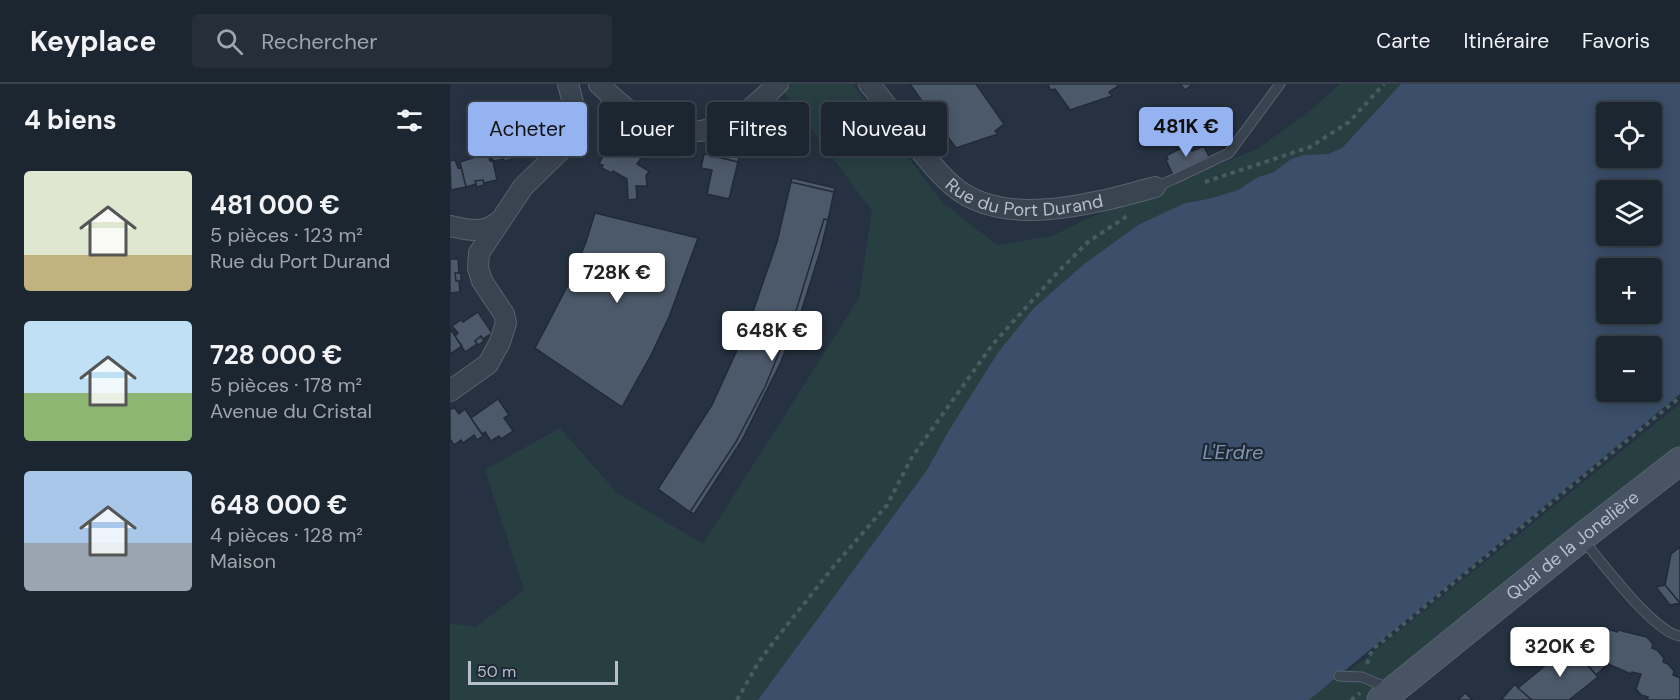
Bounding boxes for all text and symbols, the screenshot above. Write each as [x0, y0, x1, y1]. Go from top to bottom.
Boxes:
search box [192, 14, 612, 68]
text: Keyplace [30, 23, 156, 60]
icon: search [213, 25, 246, 58]
text: Rechercher [261, 27, 377, 56]
text: Carte [1376, 27, 1430, 55]
text: Itinéraire [1463, 27, 1549, 55]
text: Favoris [1582, 27, 1650, 55]
chip: Acheter [468, 102, 587, 156]
chip: Louer [599, 102, 695, 156]
chip: Filtres [707, 102, 809, 156]
chip: Nouveau [821, 102, 947, 156]
map controls [1596, 102, 1662, 402]
button: locate [1596, 102, 1662, 168]
text: 4 biens [24, 103, 117, 137]
icon: filters [393, 104, 426, 137]
pin: 481K € [1137, 107, 1235, 158]
text: 481K € [1153, 113, 1219, 139]
street label: Rue du Port Durand [940, 173, 1105, 222]
button: layers [1596, 180, 1662, 246]
text: 481 000 € [210, 188, 340, 222]
icon: home [72, 195, 144, 267]
text: 5 pièces · 123 m² [210, 222, 363, 248]
text: Rue du Port Durand [210, 248, 390, 274]
pin: 728K € [568, 253, 666, 304]
button: + [1596, 258, 1662, 324]
text: 728K € [583, 259, 651, 285]
pin: 648K € [723, 311, 821, 362]
text: 648K € [736, 317, 808, 343]
button: − [1596, 336, 1662, 402]
text: 728 000 € [210, 338, 343, 372]
icon: home [72, 345, 144, 417]
text: 5 pièces · 178 m² [210, 372, 362, 398]
text: Avenue du Cristal [210, 398, 372, 424]
water label: L'Erdre [1203, 439, 1263, 465]
street label: Quai de la Jonelière [1501, 485, 1644, 606]
text: 648 000 € [210, 488, 348, 522]
icon: home [72, 495, 144, 567]
text: 4 pièces · 128 m² [210, 522, 363, 548]
text: Maison [210, 548, 276, 574]
pin: 320K € [1511, 627, 1609, 678]
text: 320K € [1524, 633, 1596, 659]
scale bar [468, 658, 618, 686]
text: 50 m [477, 661, 516, 682]

